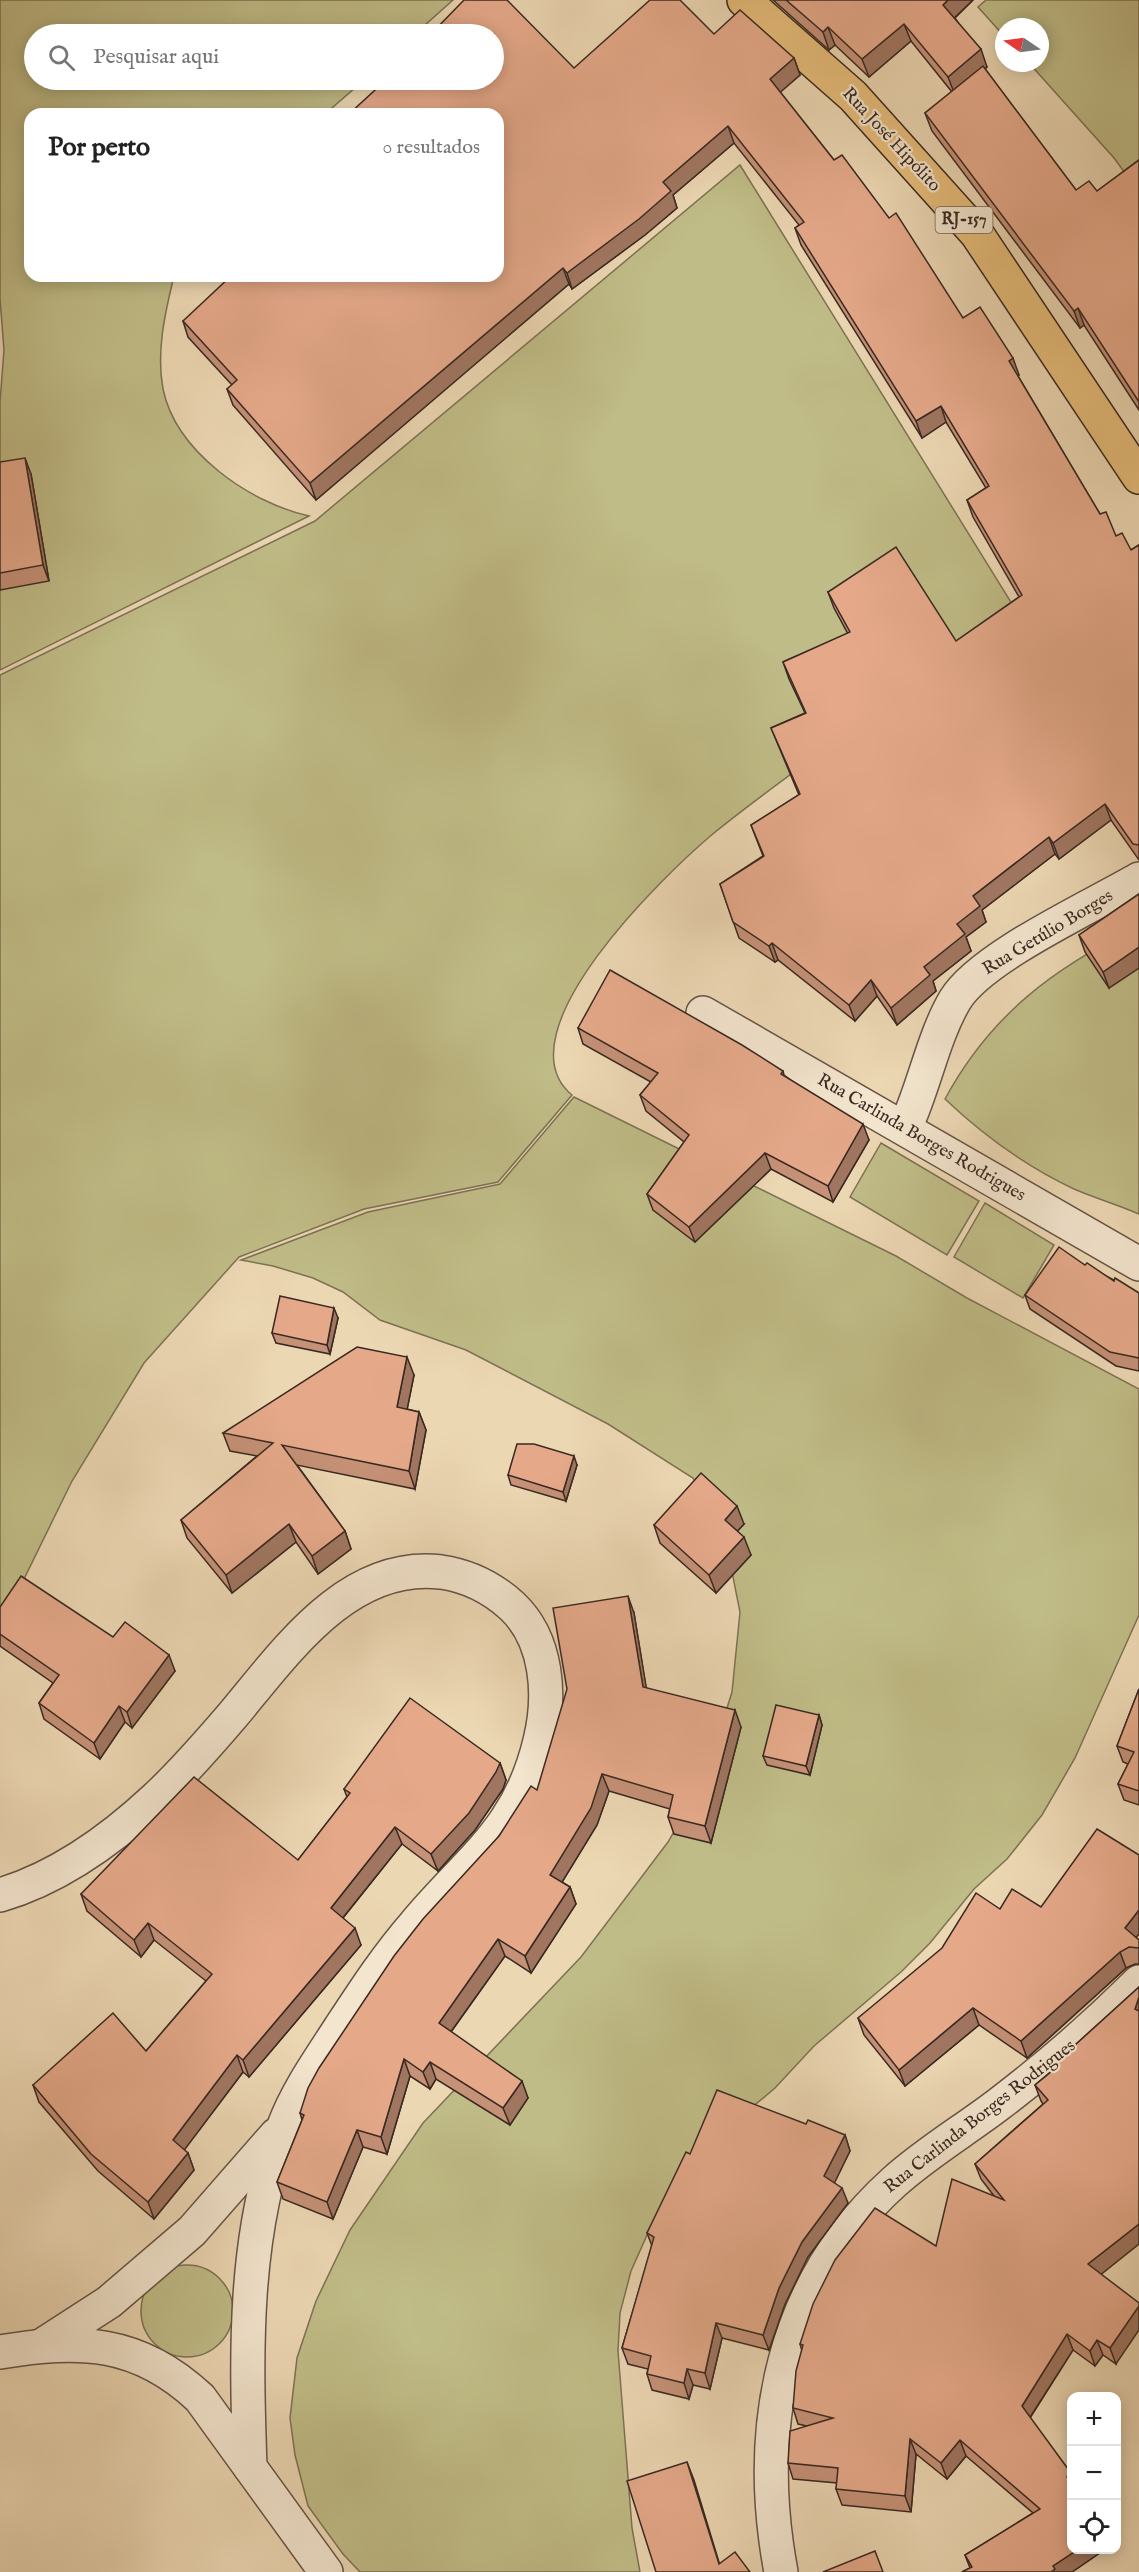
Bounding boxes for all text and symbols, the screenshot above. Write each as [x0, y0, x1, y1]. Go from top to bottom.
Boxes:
north arrow [995, 18, 1049, 72]
search box [24, 24, 504, 90]
icon: search [45, 41, 78, 74]
text: Pesquisar aqui [93, 43, 219, 71]
street label: Rua José Hipólito [837, 83, 946, 197]
text: Por perto [48, 131, 150, 164]
text: 0 resultados [382, 135, 480, 160]
road number: RJ-157 [936, 207, 992, 233]
street label: Rua Getúlio Borges [978, 885, 1118, 981]
street label: Rua Carlinda Borges Rodrigues [813, 1069, 1029, 1207]
street label: Rua Carlinda Borges Rodrigues [880, 2035, 1080, 2199]
map controls [1067, 2392, 1121, 2554]
button: + [1067, 2392, 1121, 2446]
button: − [1067, 2446, 1121, 2500]
button: locate [1067, 2500, 1121, 2554]

